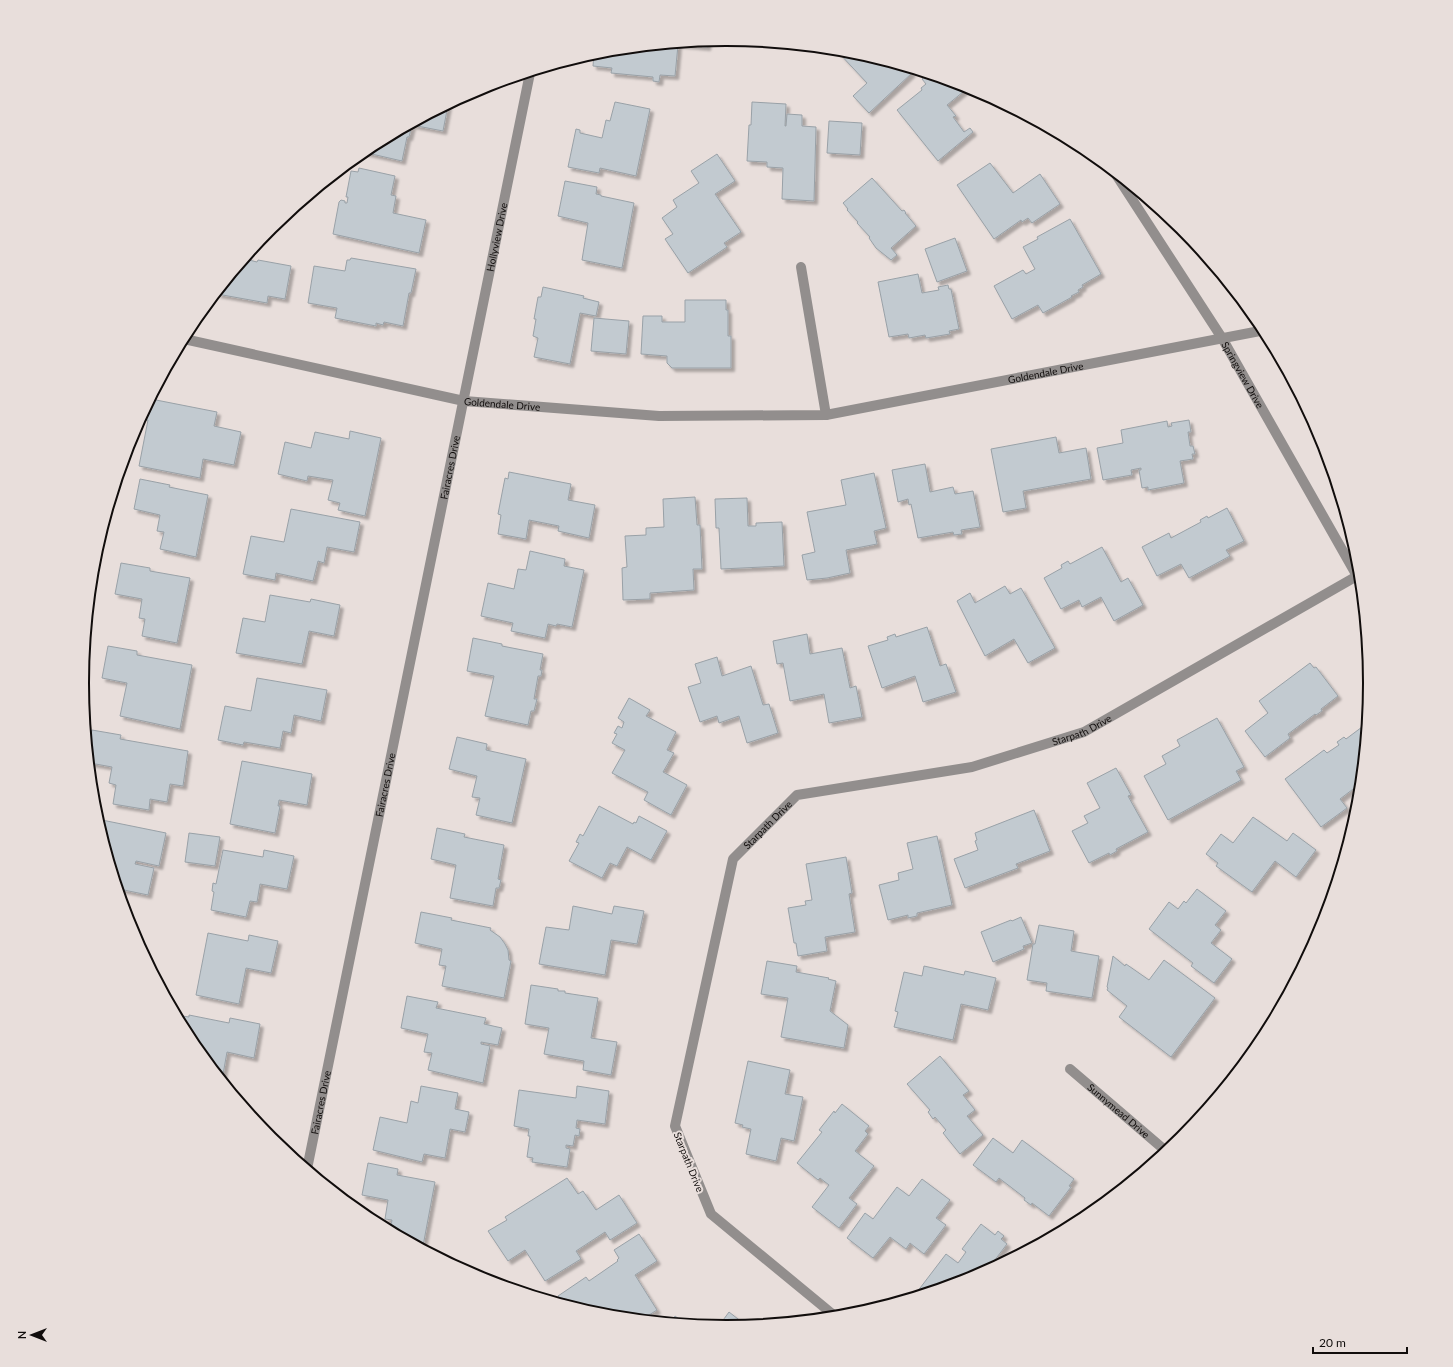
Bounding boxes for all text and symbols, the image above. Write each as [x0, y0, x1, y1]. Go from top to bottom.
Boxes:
street label: Hollyview Drive [484, 202, 509, 273]
street label: Springview Drive [1219, 339, 1267, 410]
street label: Goldendale Drive [1007, 359, 1084, 386]
street label: Goldendale Drive [464, 395, 541, 413]
street label: Fairacres Drive [437, 434, 462, 501]
street label: Starpath Drive [1051, 712, 1113, 748]
street label: Fairacres Drive [373, 752, 398, 818]
street label: Starpath Drive [741, 798, 794, 851]
street label: Fairacres Drive [308, 1069, 333, 1135]
street label: Sunnymead Drive [1085, 1081, 1152, 1140]
street label: Starpath Drive [672, 1130, 706, 1194]
north arrow [12, 1315, 52, 1355]
scale bar [1313, 1329, 1407, 1355]
text: N [15, 1331, 28, 1339]
text: 20 m [1319, 1335, 1346, 1350]

